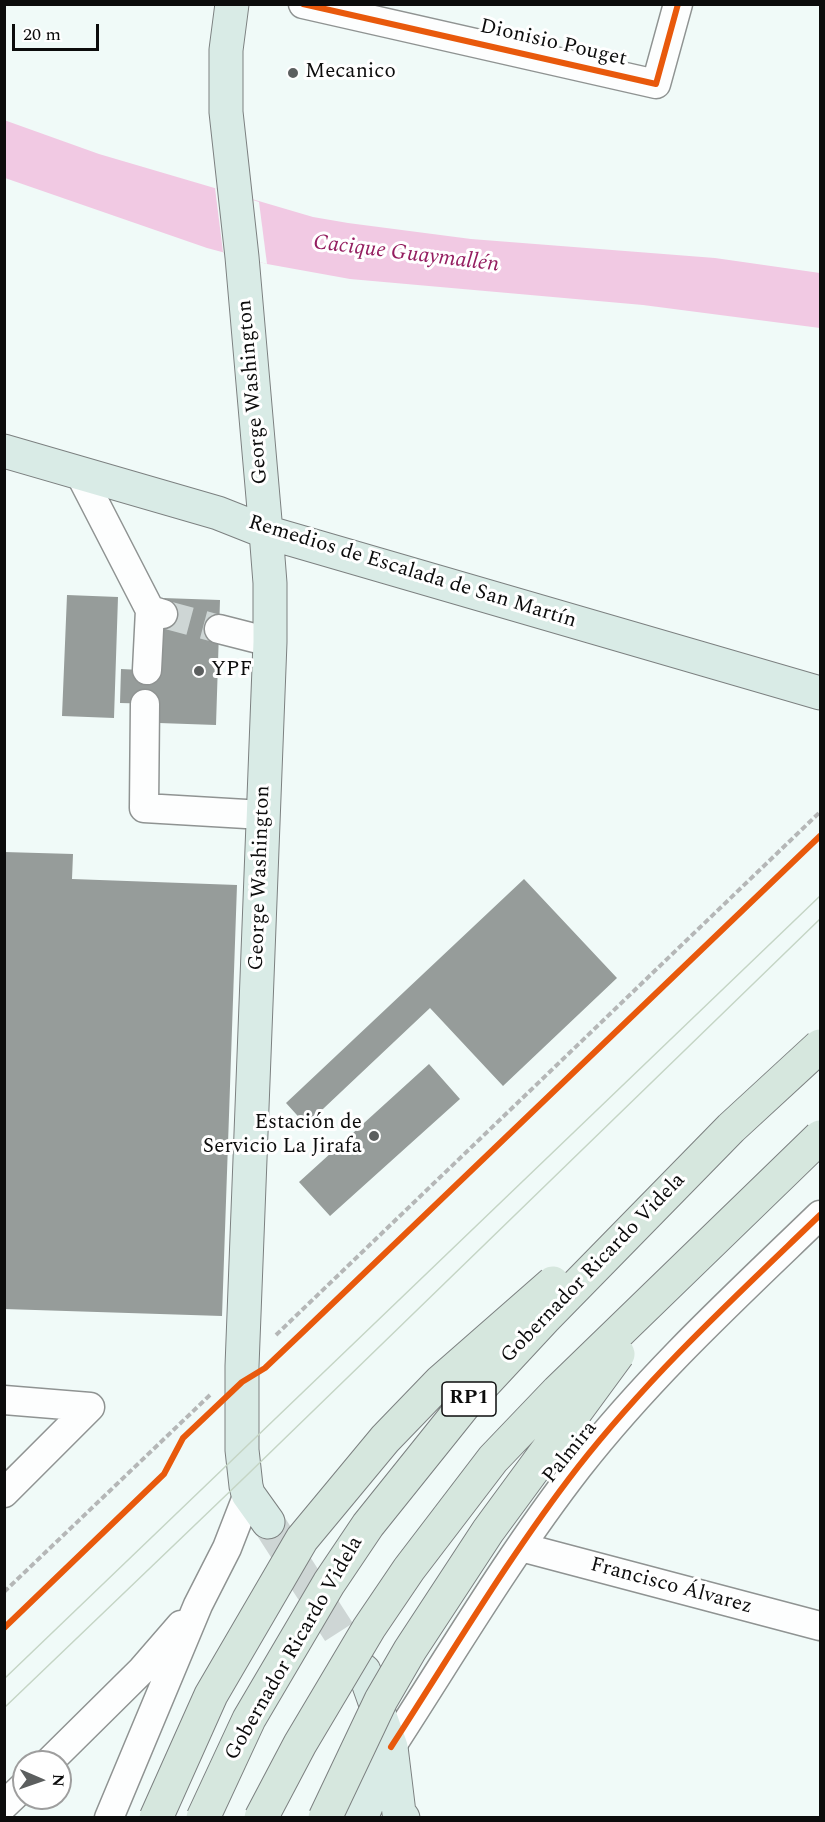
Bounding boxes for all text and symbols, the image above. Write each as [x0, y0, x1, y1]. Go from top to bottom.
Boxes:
scale bar [15, 12, 102, 50]
street label: Dionisio Pouget [477, 15, 629, 73]
text: 20 m [23, 21, 61, 48]
place label: Mecanico [305, 60, 396, 86]
marker: Mecanico [286, 66, 300, 80]
water label: Cacique Guaymallén [312, 231, 500, 279]
street label: George Washington [233, 299, 275, 485]
street label: Remedios de Escalada de San Martín [245, 511, 579, 635]
place label: YPF [211, 658, 252, 684]
marker: YPF [192, 664, 206, 678]
street label: George Washington [245, 785, 277, 971]
place label: Estación de Servicio La Jirafa [203, 1111, 362, 1161]
marker: Estación de Servicio La Jirafa [367, 1129, 381, 1143]
street label: Gobernador Ricardo Videla [496, 1169, 692, 1369]
road number: RP1 [442, 1382, 496, 1416]
street label: Palmira [538, 1417, 604, 1489]
street label: Gobernador Ricardo Videla [220, 1532, 370, 1766]
street label: Francisco Álvarez [587, 1553, 755, 1621]
north arrow [12, 1750, 72, 1810]
text: N [46, 1774, 70, 1788]

